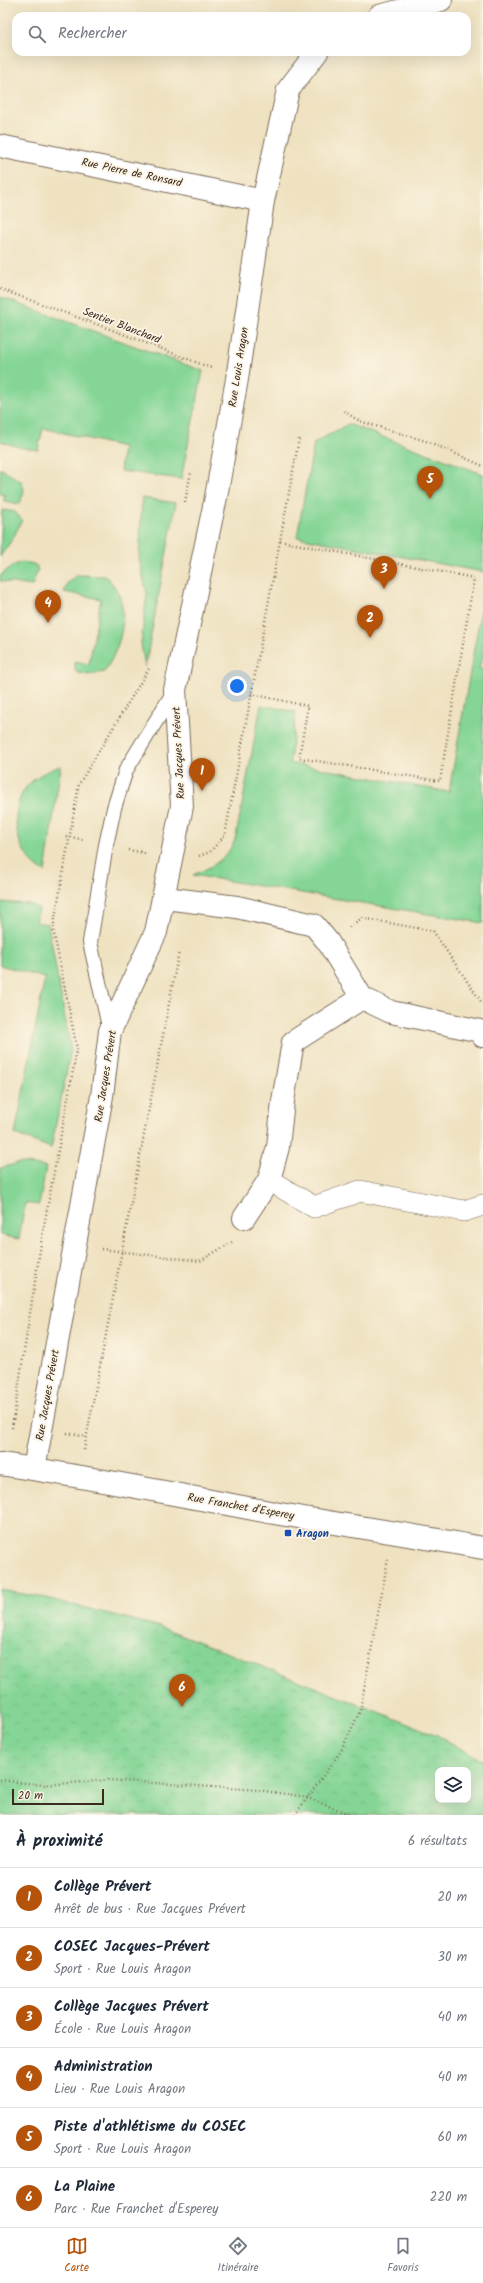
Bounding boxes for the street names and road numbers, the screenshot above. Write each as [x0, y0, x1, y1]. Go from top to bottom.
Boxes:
street label: Rue Pierre de Ronsard [80, 154, 184, 193]
street label: Sentier Blanchard [80, 303, 164, 349]
street label: Rue Louis Aragon [224, 326, 254, 408]
street label: Rue Jacques Prévert [168, 705, 190, 800]
street label: Rue Jacques Prévert [90, 1028, 122, 1123]
street label: Rue Jacques Prévert [31, 1347, 65, 1442]
street label: Rue Franchet d'Esperey [186, 1489, 296, 1525]

